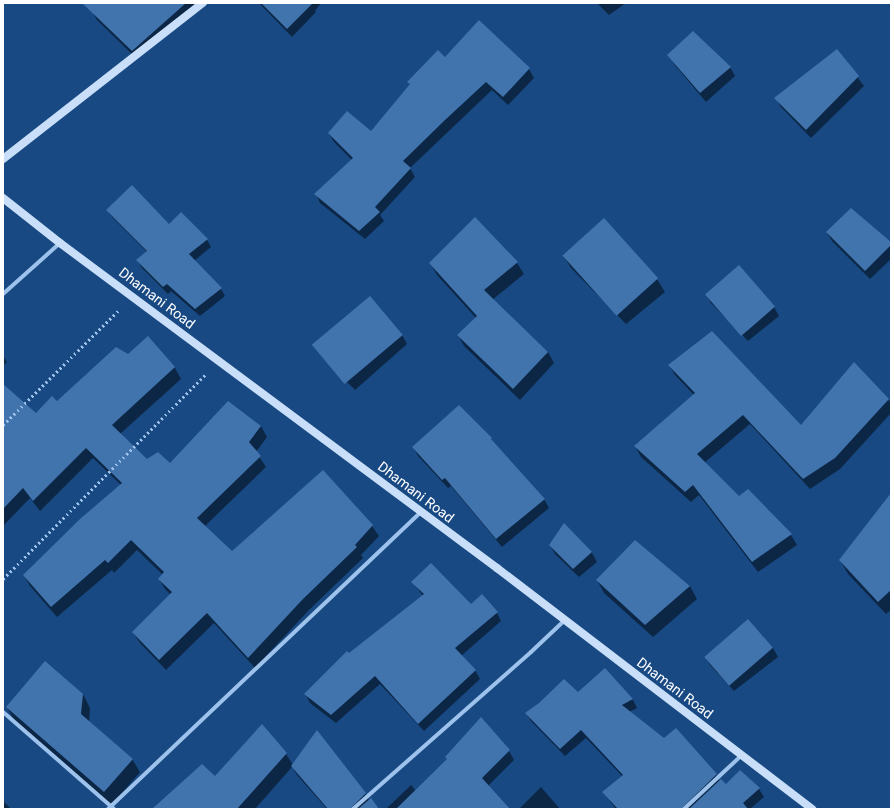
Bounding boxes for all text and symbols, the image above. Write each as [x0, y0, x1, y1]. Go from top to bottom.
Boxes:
street label: Dhamani Road [116, 264, 198, 332]
street label: Dhamani Road [375, 458, 457, 526]
street label: Dhamani Road [634, 654, 716, 722]

